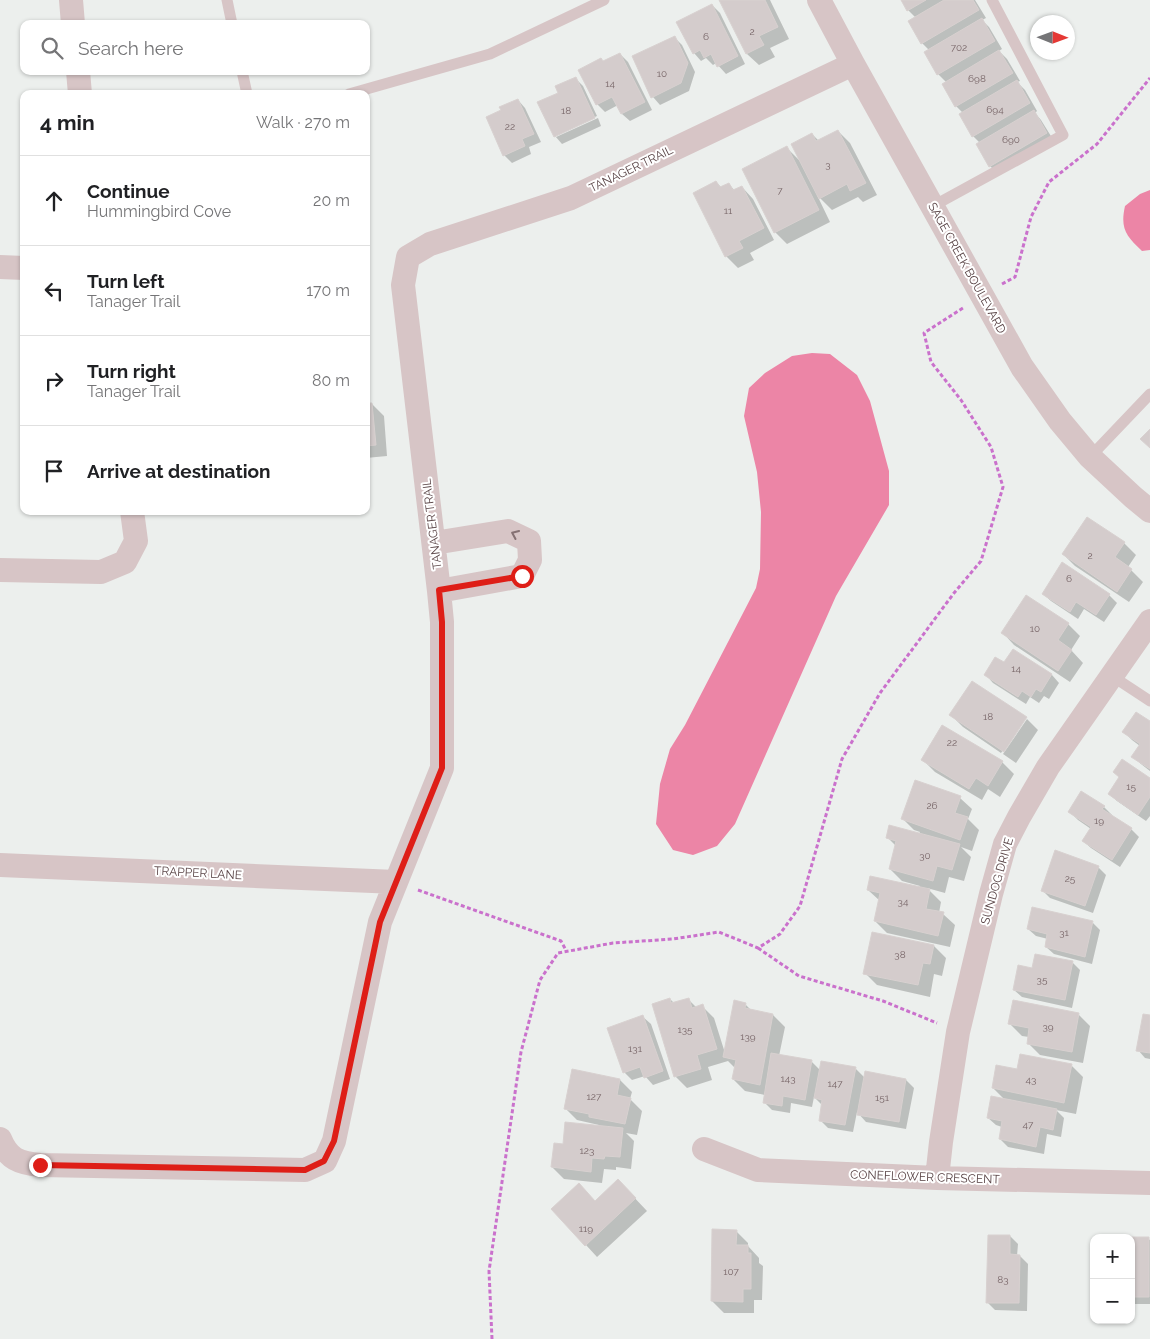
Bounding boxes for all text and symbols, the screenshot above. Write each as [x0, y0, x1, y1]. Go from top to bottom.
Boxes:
north arrow [1030, 15, 1075, 60]
search box [20, 20, 370, 75]
house number: 2 [749, 26, 755, 37]
house number: 6 [703, 31, 709, 42]
icon: search [38, 34, 66, 62]
text: Search here [78, 37, 184, 59]
house number: 702 [951, 42, 967, 53]
house number: 10 [657, 68, 667, 79]
house number: 698 [968, 73, 986, 84]
house number: 14 [605, 78, 615, 89]
house number: 694 [986, 104, 1004, 115]
house number: 18 [561, 105, 571, 116]
text: 4 min [40, 110, 95, 135]
text: Walk · 270 m [256, 113, 350, 132]
house number: 22 [505, 121, 515, 132]
house number: 690 [1002, 134, 1020, 145]
street label: TANAGER TRAIL [587, 143, 675, 195]
house number: 3 [825, 159, 831, 170]
text: Continue [87, 180, 170, 202]
house number: 7 [777, 185, 783, 196]
icon: ahead [40, 187, 68, 215]
text: 20 m [313, 191, 350, 210]
street label: SAGE CREEK BOULEVARD [925, 200, 1009, 336]
text: Hummingbird Cove [87, 202, 231, 221]
house number: 11 [724, 205, 733, 216]
text: Turn left [87, 270, 164, 292]
icon: left [40, 277, 68, 305]
text: 170 m [306, 281, 350, 300]
text: Tanager Trail [87, 292, 180, 311]
text: Turn right [87, 360, 176, 382]
icon: right [40, 367, 68, 395]
text: 80 m [312, 371, 350, 390]
text: Tanager Trail [87, 382, 180, 401]
icon: arrive [40, 457, 68, 485]
text: Arrive at destination [87, 460, 271, 482]
street label: TANAGER TRAIL [419, 478, 445, 570]
one-way arrow [511, 530, 520, 541]
house number: 2 [1087, 550, 1093, 561]
route start [511, 565, 534, 588]
house number: 6 [1066, 573, 1072, 584]
house number: 10 [1030, 623, 1040, 634]
house number: 14 [1011, 663, 1021, 674]
house number: 18 [983, 711, 993, 722]
house number: 22 [947, 737, 957, 748]
house number: 15 [1126, 781, 1136, 792]
house number: 26 [926, 800, 938, 811]
house number: 19 [1094, 815, 1104, 826]
street label: SUNDOG DRIVE [978, 836, 1016, 926]
house number: 30 [919, 850, 931, 861]
street label: TRAPPER LANE [154, 864, 242, 882]
house number: 25 [1065, 873, 1076, 884]
house number: 34 [898, 896, 909, 907]
house number: 31 [1059, 927, 1070, 938]
house number: 38 [894, 949, 906, 960]
house number: 35 [1037, 974, 1048, 985]
house number: 39 [1042, 1021, 1054, 1032]
house number: 135 [677, 1024, 693, 1035]
house number: 139 [740, 1031, 756, 1042]
house number: 131 [628, 1043, 643, 1054]
house number: 143 [780, 1073, 796, 1084]
house number: 43 [1026, 1074, 1036, 1085]
house number: 147 [827, 1078, 843, 1089]
house number: 127 [587, 1091, 602, 1102]
house number: 151 [875, 1092, 890, 1103]
house number: 47 [1023, 1119, 1034, 1130]
house number: 123 [580, 1145, 594, 1156]
route end [29, 1154, 52, 1177]
street label: CONEFLOWER CRESCENT [850, 1167, 1001, 1187]
house number: 119 [579, 1223, 593, 1234]
map controls [1090, 1234, 1135, 1324]
button: + [1090, 1234, 1135, 1279]
house number: 107 [723, 1266, 739, 1277]
house number: 83 [997, 1274, 1009, 1285]
button: − [1090, 1279, 1135, 1324]

